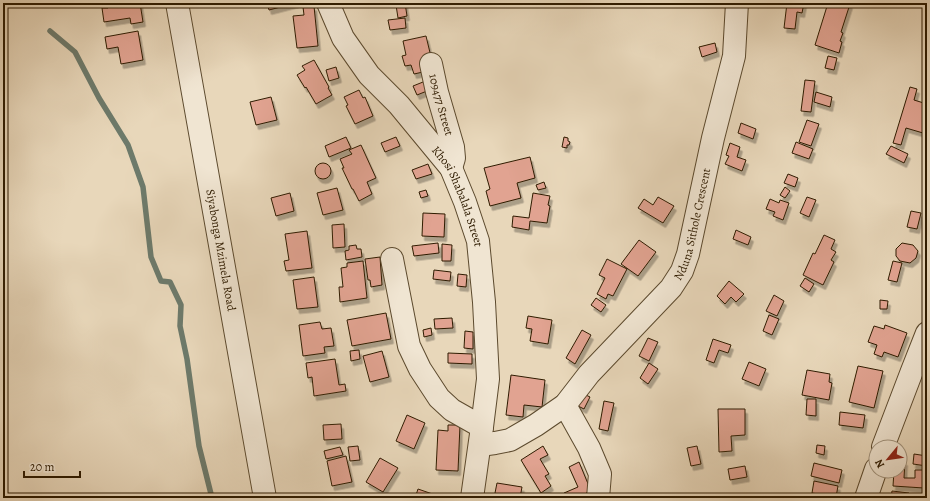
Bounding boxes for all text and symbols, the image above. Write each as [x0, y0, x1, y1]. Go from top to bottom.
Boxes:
street label: 109477 Street [425, 72, 457, 138]
street label: Khosi Shabalala Street [428, 143, 487, 247]
street label: Nduna Sithole Crescent [670, 166, 714, 283]
street label: Siyabonga Mzimela Road [202, 188, 240, 313]
north arrow [868, 439, 908, 479]
scale bar [24, 453, 80, 479]
text: N [871, 456, 888, 471]
text: 20 m [30, 459, 54, 475]

